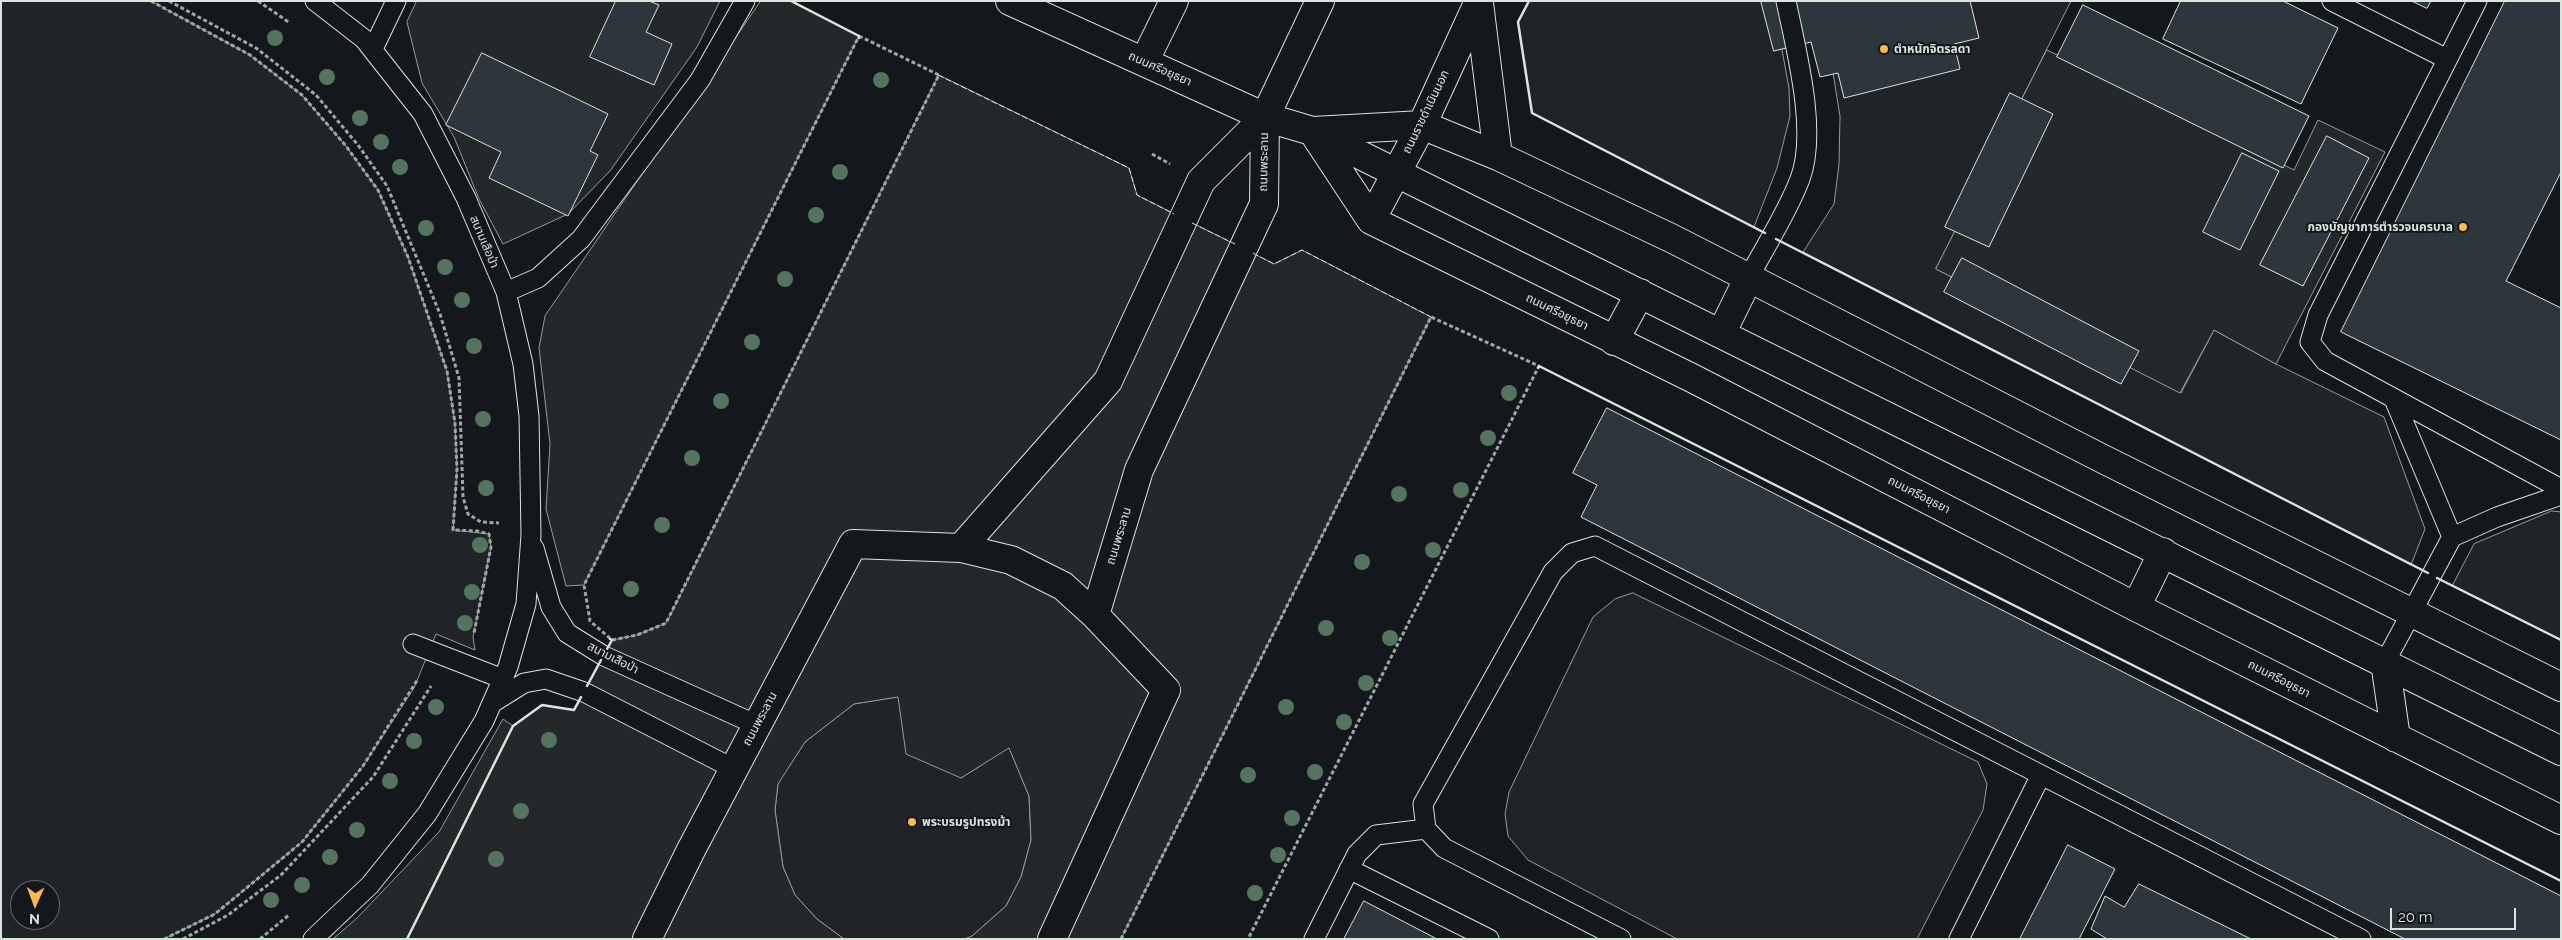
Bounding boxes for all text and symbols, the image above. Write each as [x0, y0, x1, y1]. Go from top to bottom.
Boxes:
place label: ตำหนักจิตรลดา [1894, 42, 1971, 56]
marker: ตำหนักจิตรลดา [1878, 43, 1890, 55]
street label: ถนนศรีอยุธยา [1126, 49, 1194, 89]
street label: ถนนราชดำเนินนอก [1400, 68, 1452, 156]
street label: ถนนพระลาน [1256, 132, 1272, 192]
street label: สนามเสือป่า [466, 214, 502, 270]
place label: กองบัญชาการตำรวจนครบาล [2307, 220, 2453, 234]
marker: กองบัญชาการตำรวจนครบาล [2457, 221, 2469, 233]
street label: ถนนศรีอยุธยา [1523, 291, 1591, 333]
street label: ถนนศรีอยุธยา [1885, 473, 1953, 517]
street label: ถนนพระลาน [1103, 506, 1135, 566]
street label: สนามเสือป่า [585, 639, 641, 677]
street label: ถนนศรีอยุธยา [2245, 657, 2313, 701]
street label: ถนนพระลาน [740, 689, 780, 749]
place label: พระบรมรูปทรงม้า [922, 815, 1010, 829]
marker: พระบรมรูปทรงม้า [906, 816, 918, 828]
north arrow [10, 880, 60, 930]
scale bar [2392, 898, 2518, 930]
text: 20 m [2398, 908, 2433, 926]
text: N [29, 911, 40, 927]

